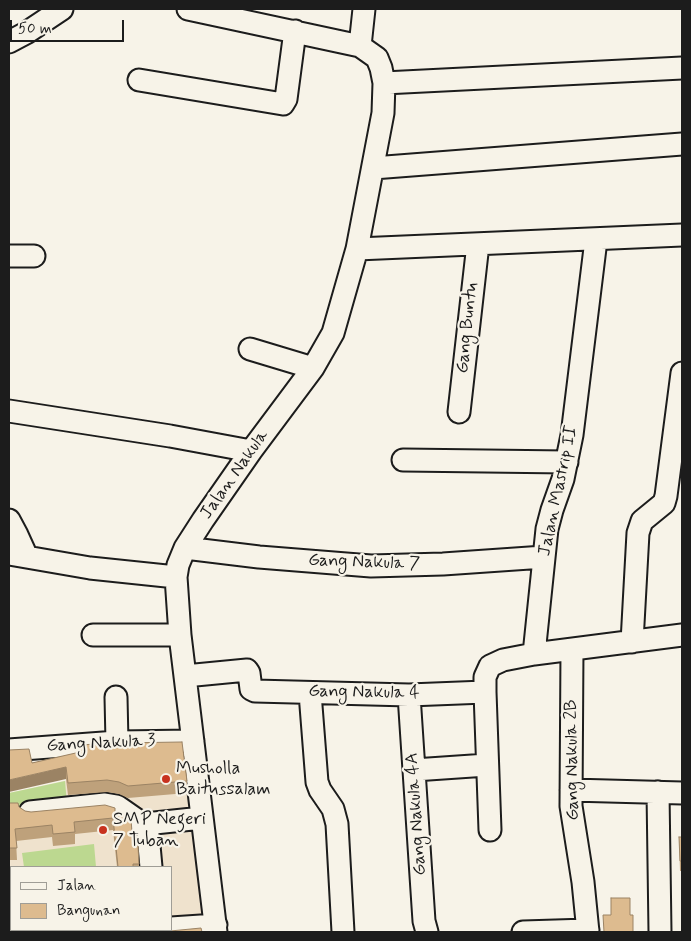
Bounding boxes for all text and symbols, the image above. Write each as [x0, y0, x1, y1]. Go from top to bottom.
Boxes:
scale bar [12, 10, 126, 42]
text: 50 m [18, 19, 52, 39]
street label: Gang Buntu [452, 281, 484, 375]
street label: Jalan Mastrip II [535, 424, 583, 558]
street label: Jalan Nakula [196, 426, 274, 524]
street label: Gang Nakula 7 [308, 550, 420, 576]
street label: Gang Nakula 4 [308, 681, 420, 705]
street label: Gang Nakula 2B [561, 699, 585, 821]
street label: Gang Nakula 3 [46, 730, 156, 758]
street label: Gang Nakula 4A [402, 752, 432, 876]
place label: Musholla Baitussalam [176, 758, 270, 801]
marker: Musholla Baitussalam [160, 773, 172, 785]
place label: SMP Negeri 7 Tuban [113, 809, 206, 852]
marker: SMP Negeri 7 Tuban [97, 824, 109, 836]
legend [10, 866, 172, 931]
text: Jalan [57, 876, 96, 896]
text: Bangunan [57, 901, 120, 921]

